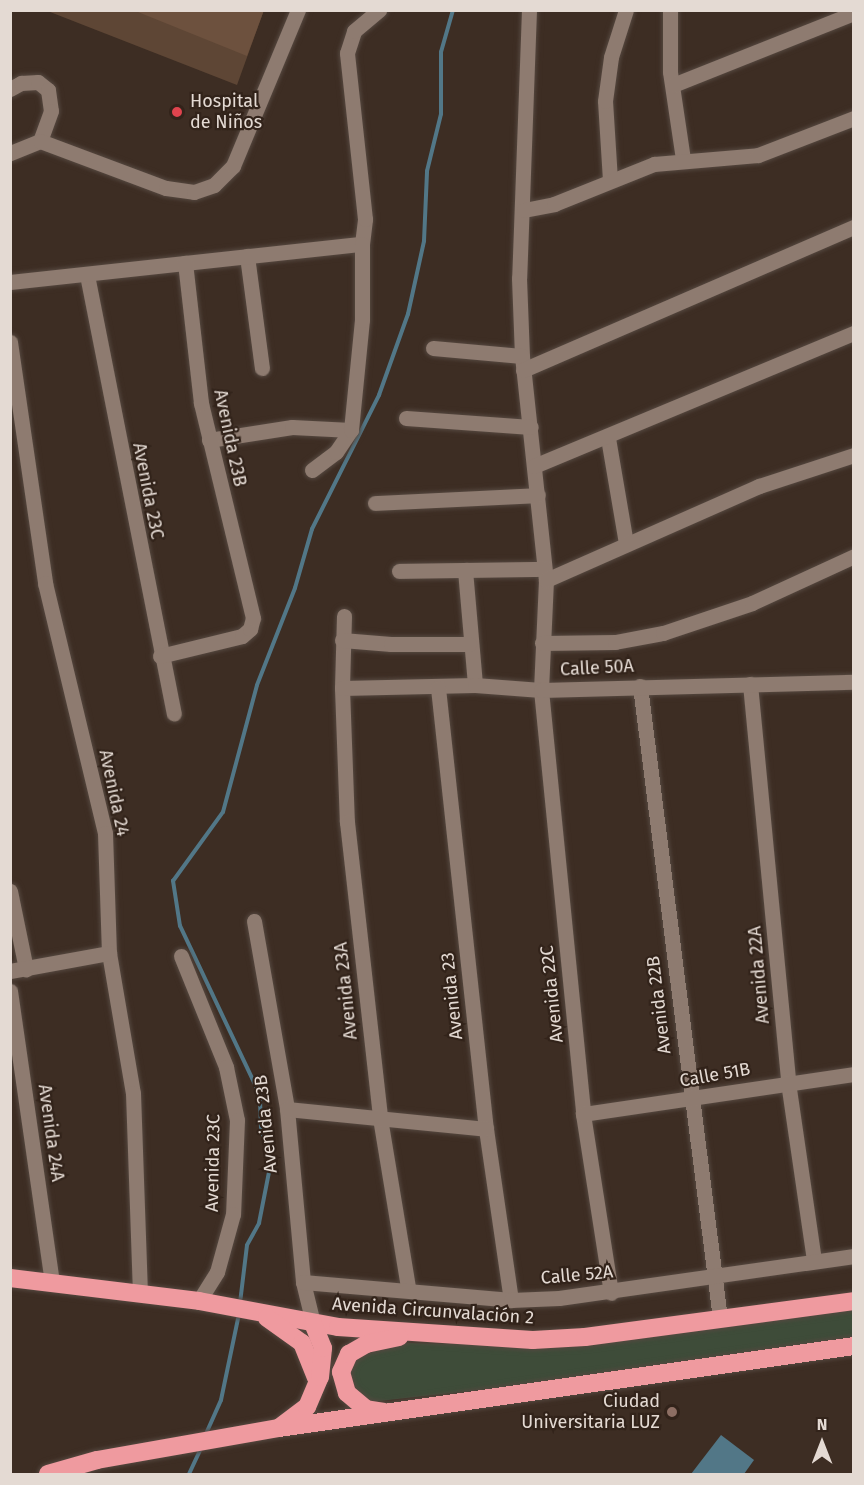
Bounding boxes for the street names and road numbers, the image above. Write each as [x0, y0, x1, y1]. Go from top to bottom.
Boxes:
street label: Avenida 23B [209, 388, 251, 488]
street label: Avenida 23C [128, 441, 168, 541]
street label: Calle 50A [560, 655, 634, 681]
street label: Avenida 24 [94, 748, 134, 838]
street label: Avenida 22A [744, 925, 774, 1025]
street label: Avenida 23A [330, 941, 362, 1041]
street label: Avenida 22C [536, 944, 568, 1044]
street label: Avenida 23 [437, 951, 467, 1041]
street label: Avenida 22B [642, 955, 676, 1055]
street label: Calle 51B [678, 1058, 752, 1092]
street label: Avenida 23B [250, 1074, 282, 1174]
street label: Avenida 24A [33, 1083, 69, 1183]
street label: Avenida 23C [201, 1114, 225, 1212]
street label: Calle 52A [540, 1261, 614, 1289]
street label: Avenida Circunvalación 2 [331, 1293, 535, 1329]

